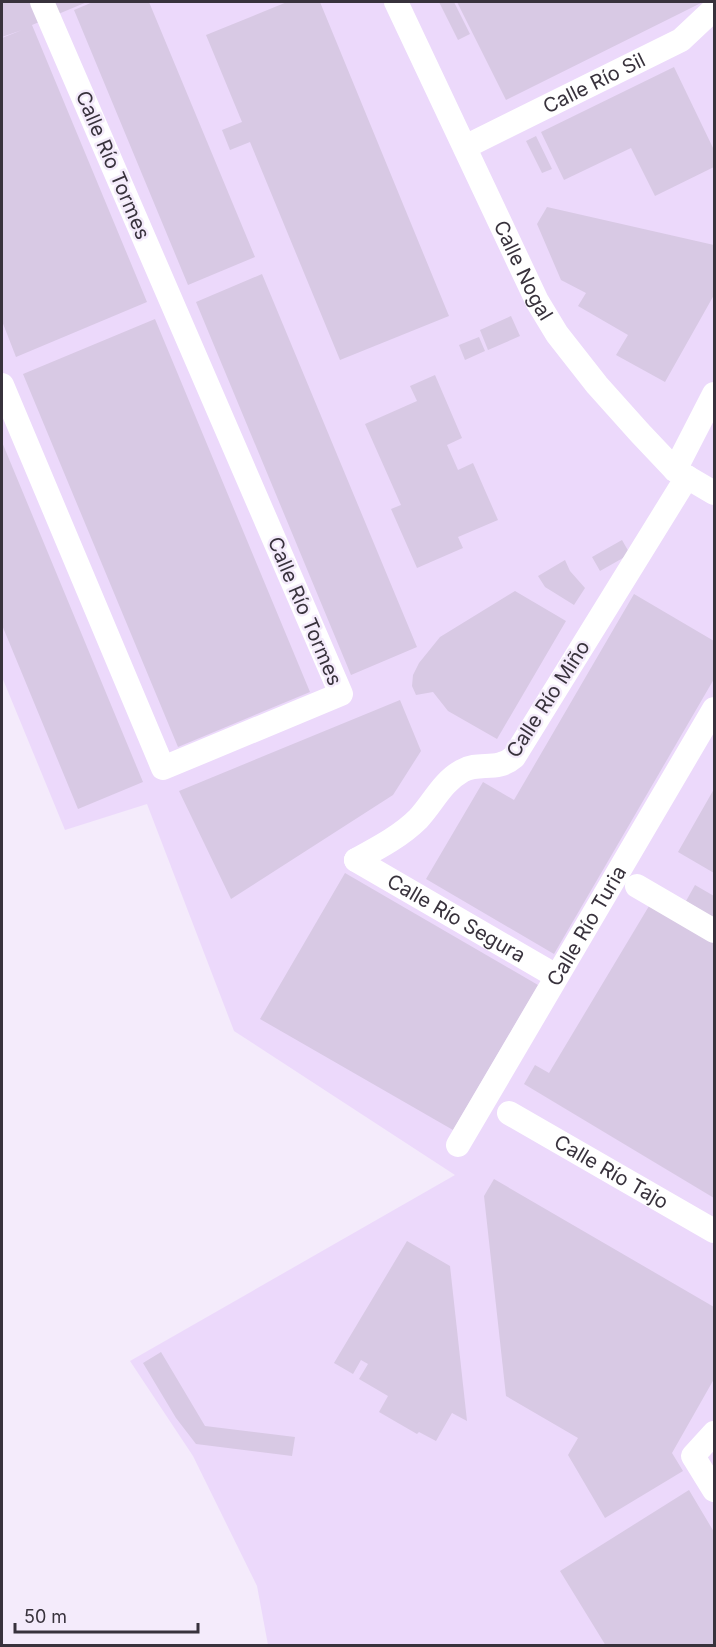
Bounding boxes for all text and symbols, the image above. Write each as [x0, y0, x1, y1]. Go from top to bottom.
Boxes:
street label: Calle Río Sil [539, 48, 649, 118]
street label: Calle Río Tormes [71, 87, 155, 243]
street label: Calle Nogal [489, 217, 558, 325]
street label: Calle Río Tormes [263, 533, 347, 689]
street label: Calle Río Miño [501, 636, 595, 762]
street label: Calle Río Turia [542, 862, 631, 990]
street label: Calle Río Segura [383, 869, 530, 968]
street label: Calle Río Tajo [550, 1130, 673, 1214]
scale bar [15, 1596, 198, 1634]
text: 50 m [24, 1606, 67, 1627]

